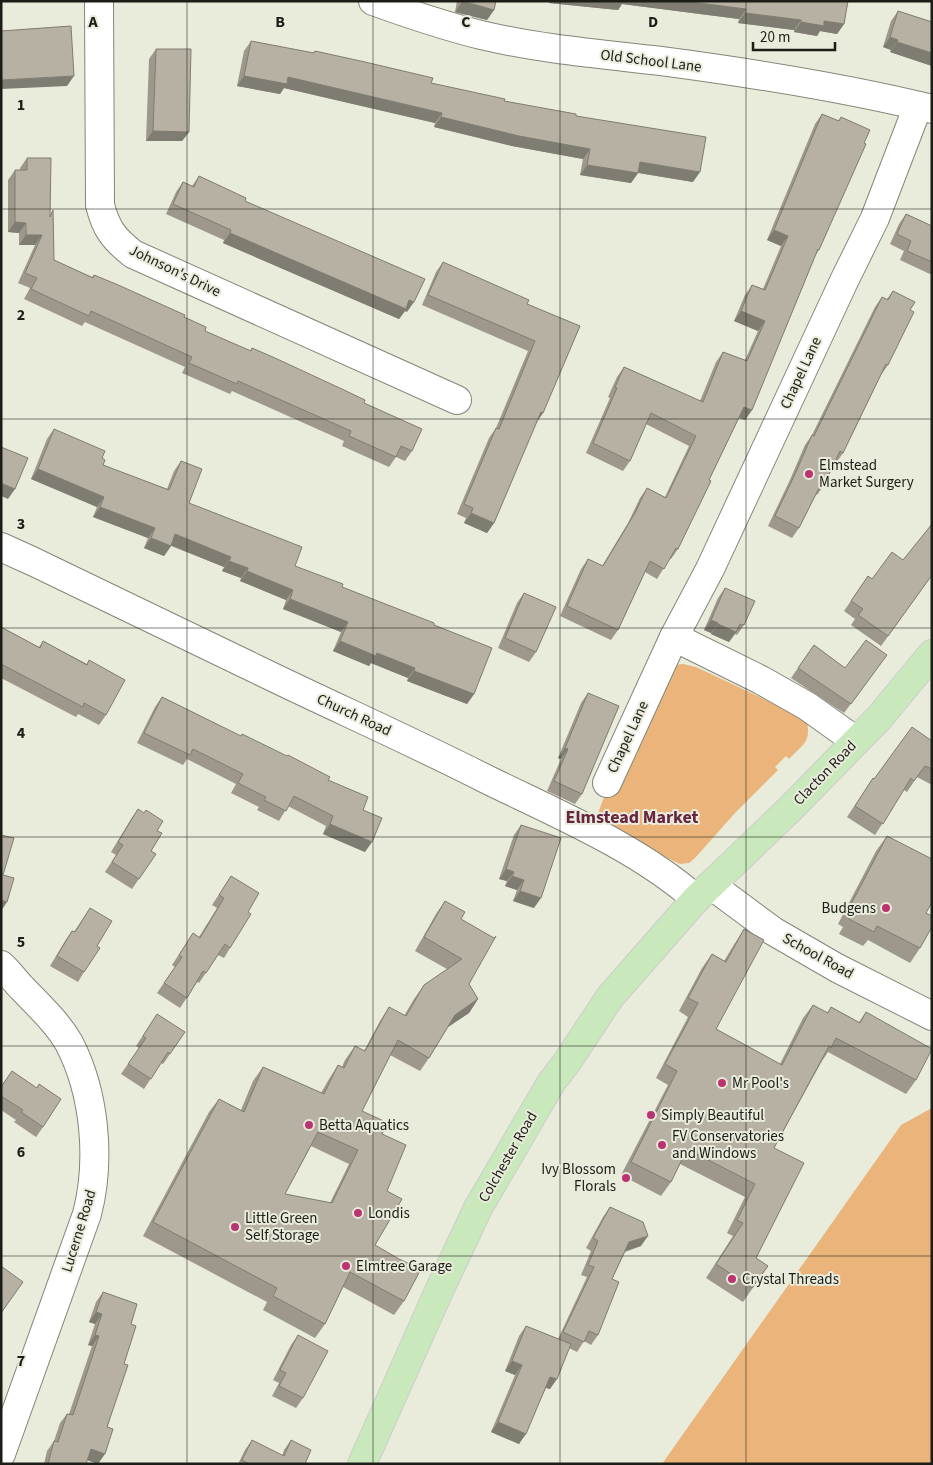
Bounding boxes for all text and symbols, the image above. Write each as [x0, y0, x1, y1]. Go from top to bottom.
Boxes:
text: A [87, 11, 98, 33]
text: B [275, 11, 285, 33]
text: C [461, 11, 471, 33]
text: D [648, 11, 658, 33]
scale bar [753, 20, 836, 52]
text: 20 m [760, 27, 790, 48]
street label: Old School Lane [599, 44, 703, 78]
text: 1 [17, 94, 25, 116]
street label: Johnson's Drive [126, 240, 224, 302]
text: 2 [17, 304, 25, 326]
street label: Chapel Lane [775, 333, 827, 413]
place label: Elmstead Market Surgery [819, 455, 914, 493]
marker: Elmstead Market Surgery [803, 468, 815, 480]
text: 3 [17, 513, 25, 535]
street label: Church Road [313, 689, 395, 741]
street label: Chapel Lane [602, 697, 654, 777]
text: 4 [17, 722, 26, 744]
street label: Clacton Road [789, 736, 861, 810]
district label: Elmstead Market [566, 805, 699, 830]
place label: Budgens [821, 898, 876, 919]
marker: Budgens [880, 902, 892, 914]
street label: School Road [779, 928, 857, 984]
text: 5 [17, 931, 25, 953]
place label: Mr Pool's [732, 1073, 789, 1094]
marker: Mr Pool's [716, 1077, 728, 1089]
place label: Simply Beautiful [661, 1105, 764, 1126]
street label: Colchester Road [473, 1108, 543, 1206]
marker: Simply Beautiful [645, 1109, 657, 1121]
place label: Betta Aquatics [319, 1115, 409, 1136]
marker: Betta Aquatics [303, 1119, 315, 1131]
place label: FV Conservatories and Windows [672, 1126, 784, 1164]
marker: FV Conservatories and Windows [656, 1139, 668, 1151]
text: 6 [17, 1141, 25, 1163]
place label: Ivy Blossom Florals [541, 1159, 616, 1197]
marker: Ivy Blossom Florals [620, 1172, 632, 1184]
street label: Lucerne Road [56, 1187, 102, 1275]
place label: Londis [368, 1203, 410, 1224]
marker: Londis [352, 1207, 364, 1219]
place label: Little Green Self Storage [245, 1208, 320, 1246]
marker: Little Green Self Storage [229, 1221, 241, 1233]
place label: Elmtree Garage [356, 1256, 452, 1277]
marker: Elmtree Garage [340, 1260, 352, 1272]
place label: Crystal Threads [742, 1269, 839, 1290]
marker: Crystal Threads [726, 1273, 738, 1285]
text: 7 [17, 1350, 25, 1372]

